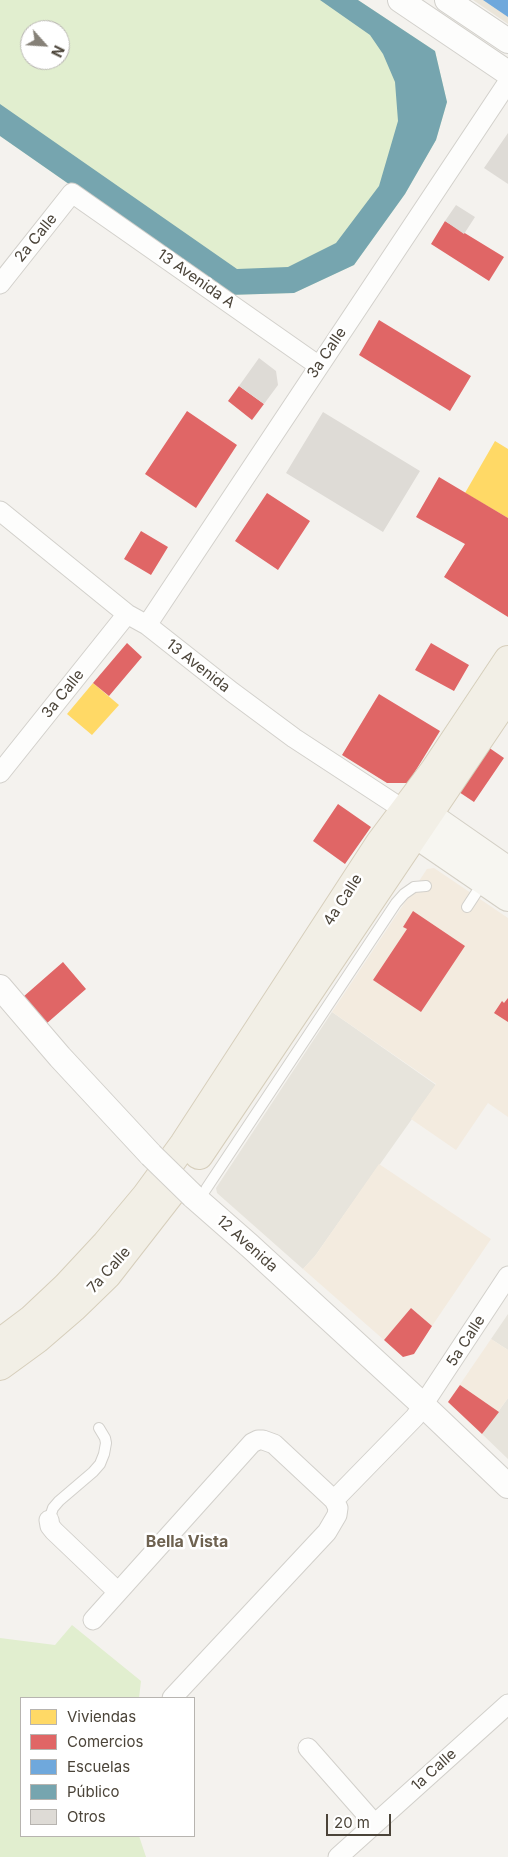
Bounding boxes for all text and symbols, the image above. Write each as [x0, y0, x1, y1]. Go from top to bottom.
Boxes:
north arrow [20, 20, 70, 70]
text: N [48, 43, 68, 60]
street label: 2a Calle [11, 210, 61, 266]
street label: 13 Avenida A [154, 246, 238, 312]
street label: 3a Calle [304, 324, 350, 382]
street label: 13 Avenida [163, 636, 233, 696]
street label: 3a Calle [38, 666, 88, 722]
street label: 4a Calle [320, 871, 366, 929]
street label: 12 Avenida [213, 1212, 281, 1276]
street label: 7a Calle [84, 1243, 134, 1297]
street label: 5a Calle [443, 1312, 489, 1370]
district label: Bella Vista [146, 1532, 228, 1552]
legend [20, 1697, 195, 1837]
text: Viviendas [67, 1707, 136, 1726]
text: Comercios [67, 1732, 143, 1751]
street label: 1a Calle [408, 1745, 460, 1795]
text: Escuelas [67, 1757, 130, 1776]
text: Público [67, 1782, 119, 1801]
scale bar [328, 1804, 393, 1836]
text: Otros [67, 1807, 106, 1826]
text: 20 m [334, 1813, 370, 1832]

